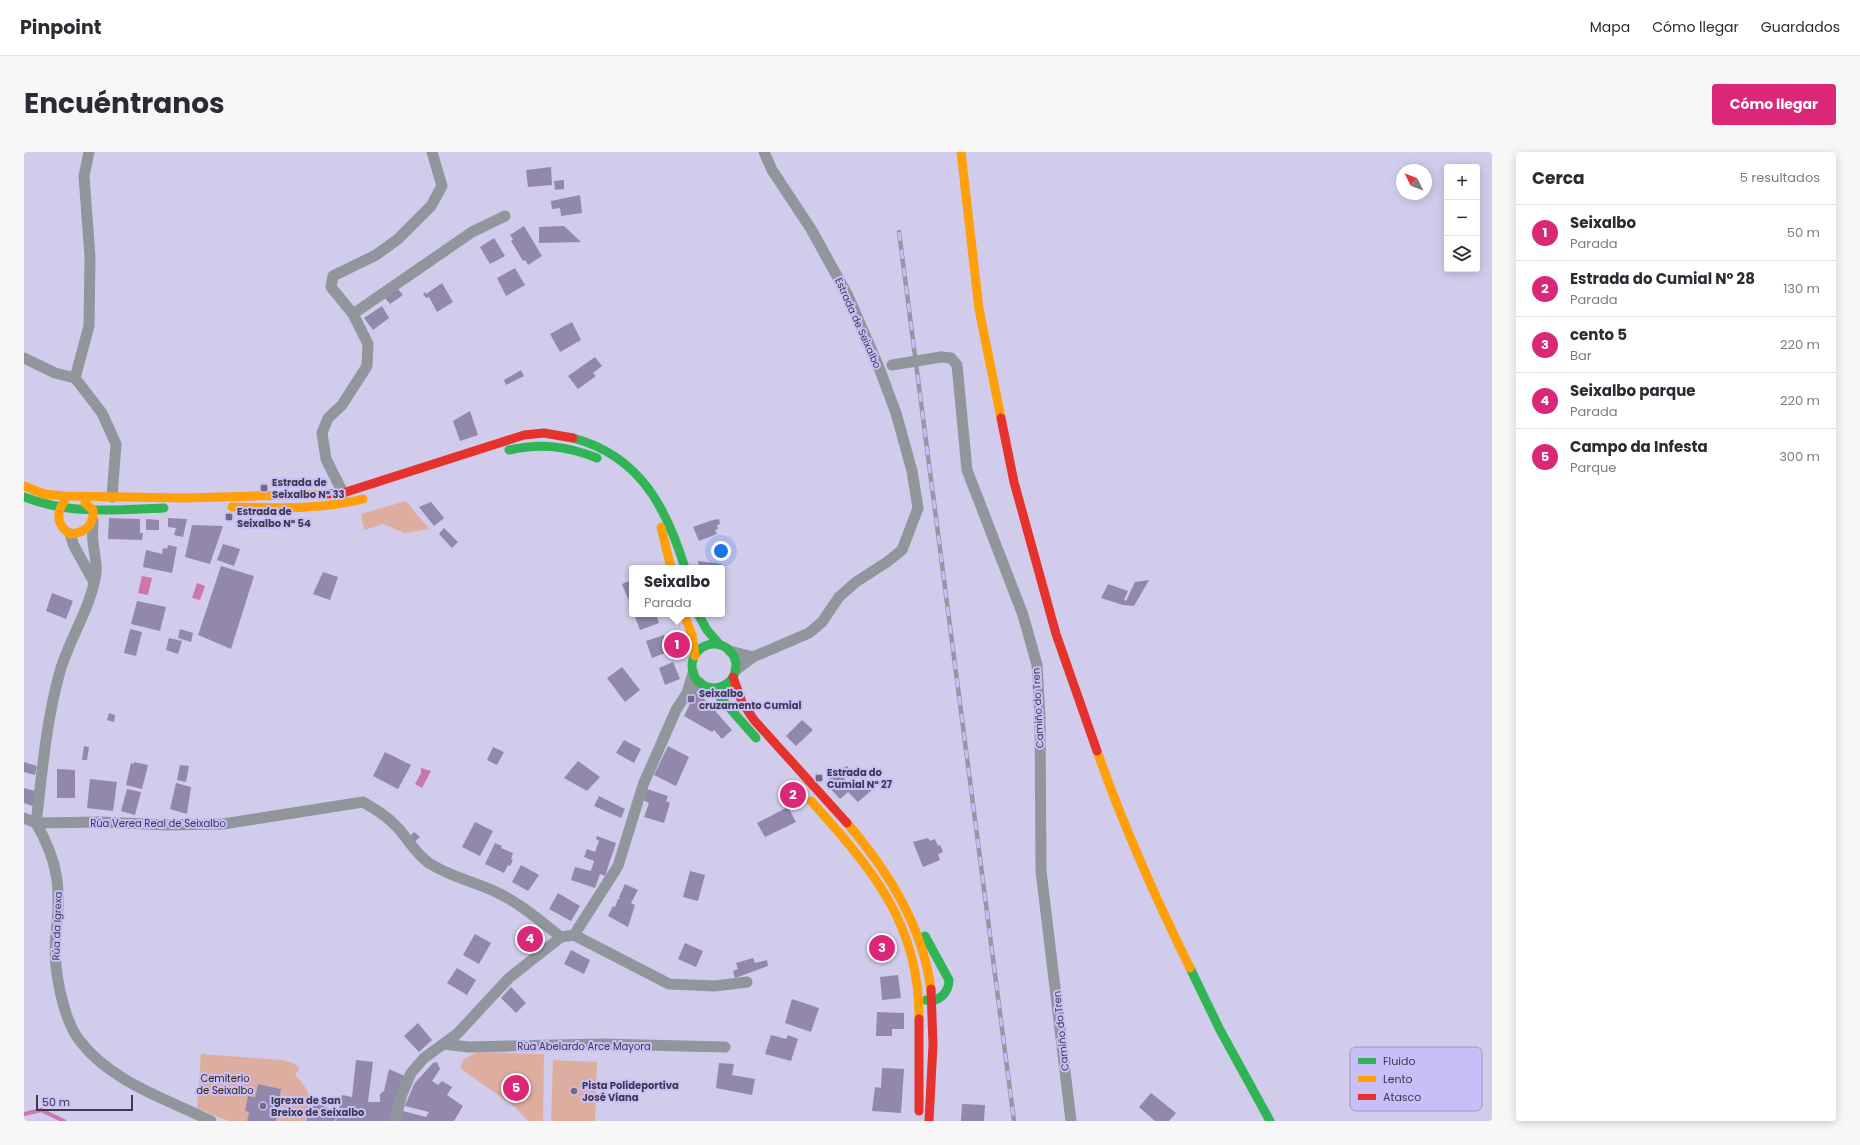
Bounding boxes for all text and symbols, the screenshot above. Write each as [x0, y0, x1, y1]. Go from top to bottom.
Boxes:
text: Pinpoint [20, 14, 101, 41]
text: Mapa [1590, 17, 1630, 37]
text: Cómo llegar [1652, 17, 1739, 37]
text: Guardados [1761, 17, 1840, 37]
text: Encuéntranos [24, 84, 225, 123]
button: Cómo llegar [1712, 84, 1836, 125]
north arrow [1396, 164, 1432, 200]
map controls [1444, 164, 1480, 272]
button: + [1444, 164, 1480, 200]
text: Cerca [1532, 166, 1585, 190]
text: 5 resultados [1740, 168, 1820, 187]
button: − [1444, 200, 1480, 236]
text: Seixalbo [1570, 212, 1636, 233]
text: 1 [1543, 223, 1547, 242]
text: 50 m [1787, 223, 1820, 242]
text: Parada [1570, 234, 1618, 253]
button: layers [1444, 236, 1480, 272]
text: Estrada do Cumial Nº 28 [1570, 268, 1755, 289]
street label: Estrada de Seixalbo [831, 275, 885, 371]
text: 2 [1541, 279, 1549, 298]
text: 130 m [1783, 279, 1820, 298]
text: Parada [1570, 290, 1618, 309]
text: cento 5 [1570, 324, 1627, 345]
text: 3 [1541, 335, 1549, 354]
text: 220 m [1780, 335, 1820, 354]
text: Bar [1570, 346, 1592, 365]
text: Seixalbo parque [1570, 380, 1696, 401]
text: 4 [1541, 391, 1549, 410]
text: 220 m [1780, 391, 1820, 410]
text: Parada [1570, 402, 1618, 421]
text: Campo da Infesta [1570, 436, 1708, 457]
text: 5 [1541, 447, 1549, 466]
text: 300 m [1779, 447, 1820, 466]
text: Parque [1570, 458, 1616, 477]
place label: Estrada de Seixalbo Nº 33 [272, 475, 344, 502]
marker: Estrada de Seixalbo Nº 33 [259, 483, 269, 493]
place label: Estrada de Seixalbo Nº 54 [237, 504, 311, 531]
marker: Estrada de Seixalbo Nº 54 [224, 512, 234, 522]
your location [711, 541, 731, 561]
popup [629, 565, 725, 617]
text: Seixalbo [644, 571, 710, 592]
text: Parada [644, 593, 692, 612]
pin: 1 [664, 630, 690, 660]
street label: Camiño do Tren [1028, 668, 1048, 748]
place label: Seixalbo cruzamento Cumial [699, 686, 802, 713]
marker: Seixalbo cruzamento Cumial [686, 694, 696, 704]
place label: Estrada do Cumial Nº 27 [827, 765, 893, 792]
marker: Estrada do Cumial Nº 27 [814, 773, 824, 783]
pin: 2 [780, 780, 806, 810]
street label: Rúa Verea Real de Seixalbo [90, 816, 226, 831]
street label: Rúa da Igrexa [48, 891, 66, 961]
pin: 4 [517, 924, 543, 954]
pin: 3 [869, 933, 895, 963]
street label: Camiño do Tren [1049, 990, 1073, 1072]
street label: Rúa Abelardo Arce Mayora [517, 1039, 651, 1054]
legend [1350, 1047, 1482, 1111]
text: Fluido [1383, 1053, 1415, 1069]
park label: Cemiterio de Seixalbo [196, 1071, 254, 1098]
text: Lento [1383, 1071, 1413, 1087]
pin: 5 [503, 1073, 529, 1103]
place label: Pista Polideportiva José Viana [582, 1078, 679, 1105]
marker: Pista Polideportiva José Viana [569, 1086, 579, 1096]
text: Atasco [1383, 1089, 1421, 1105]
scale bar [36, 1093, 133, 1112]
place label: Igrexa de San Breixo de Seixalbo [271, 1093, 365, 1120]
text: 50 m [42, 1094, 70, 1110]
marker: Igrexa de San Breixo de Seixalbo [258, 1101, 268, 1111]

